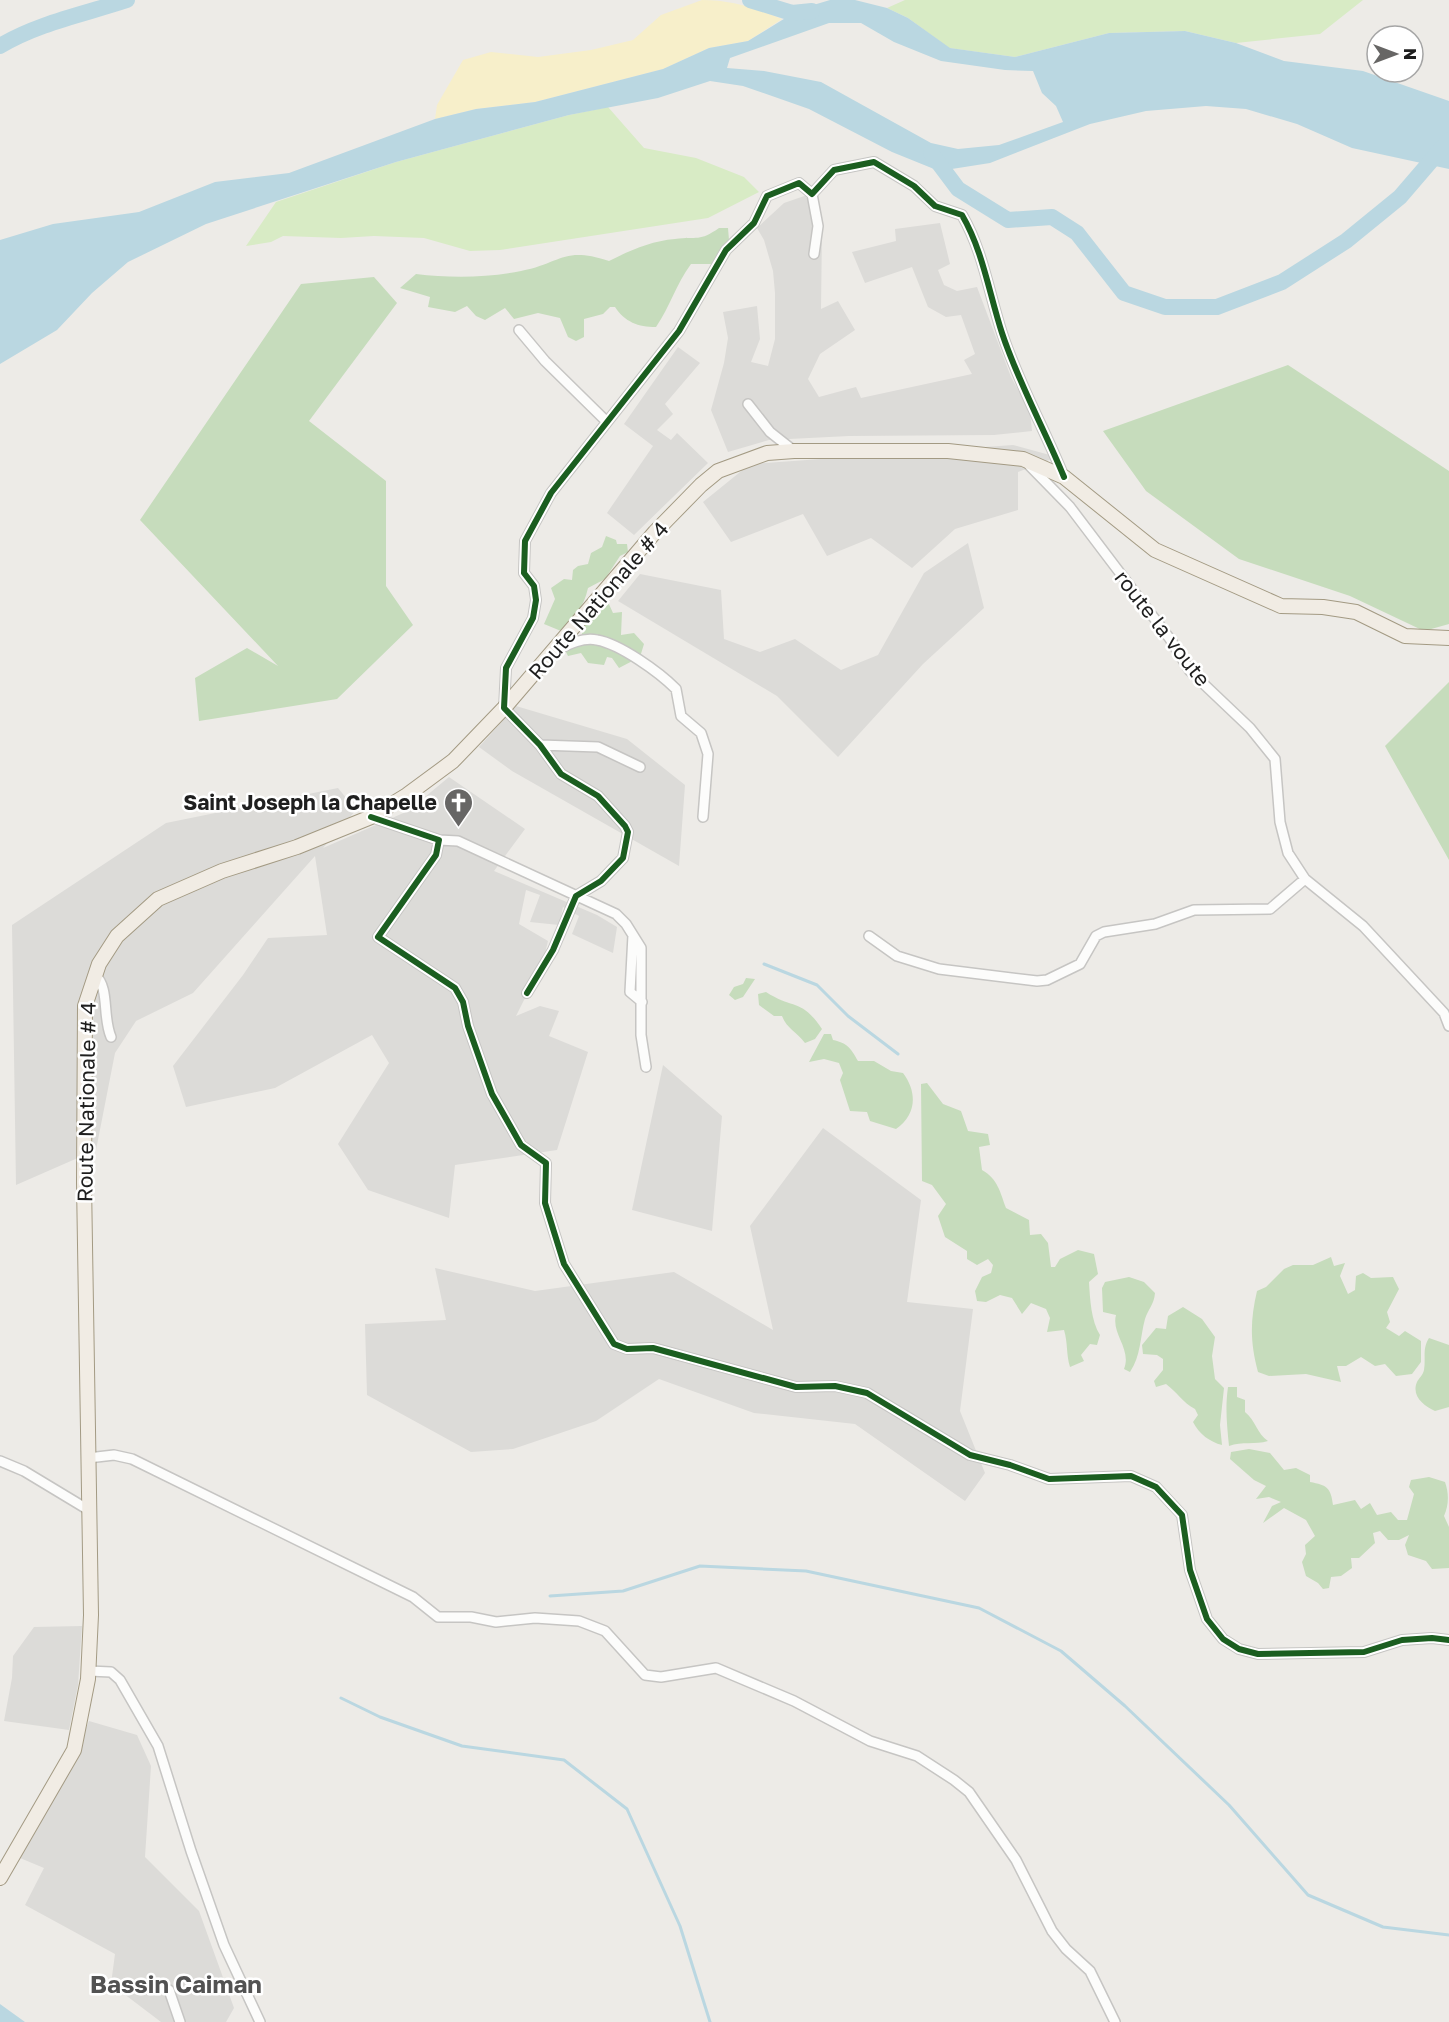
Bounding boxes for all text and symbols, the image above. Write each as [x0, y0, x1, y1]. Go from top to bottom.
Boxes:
north arrow [1365, 24, 1425, 84]
text: N [1400, 48, 1420, 60]
street label: Route Nationale # 4 [522, 516, 674, 684]
street label: route la voute [1110, 565, 1216, 691]
church icon: Saint Joseph la Chapelle [442, 786, 474, 828]
place label: Saint Joseph la Chapelle [183, 789, 437, 815]
street label: Route Nationale # 4 [71, 1002, 101, 1202]
district label: Bassin Caiman [90, 1969, 262, 1998]

